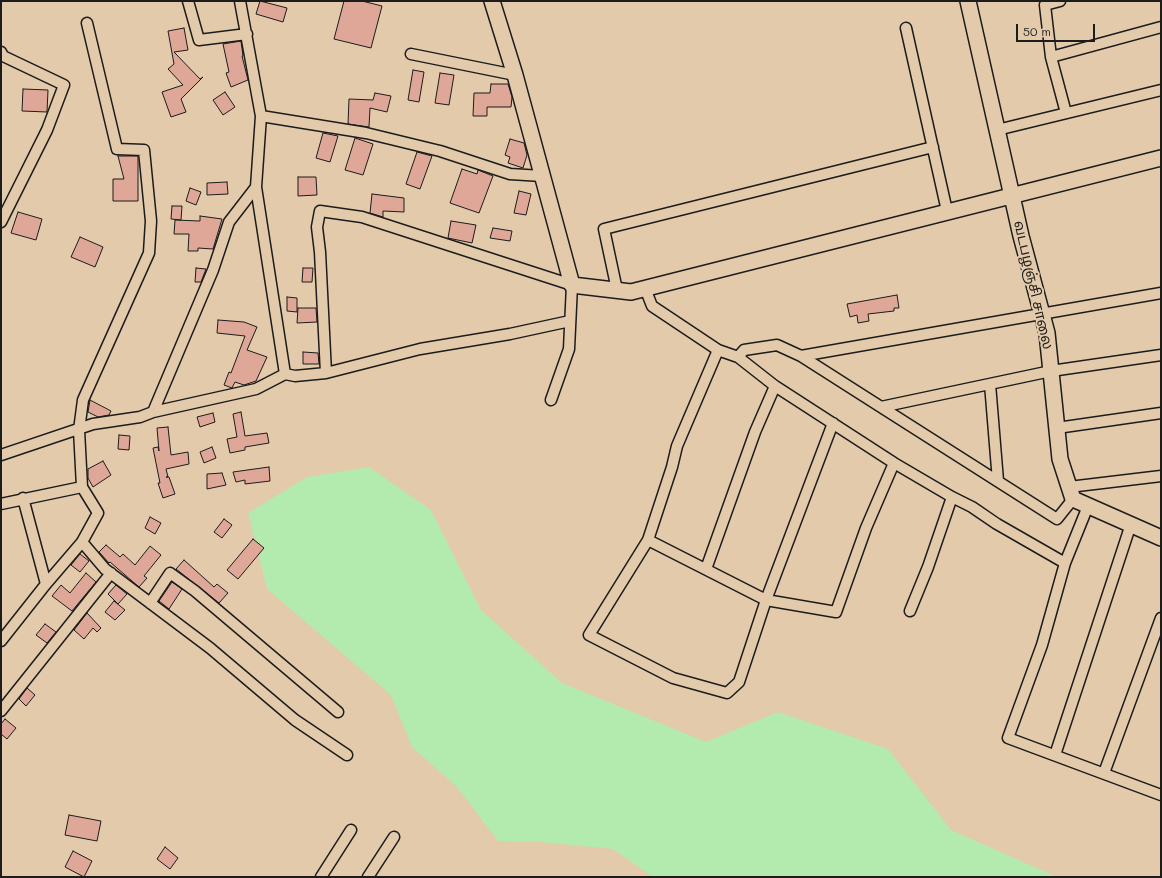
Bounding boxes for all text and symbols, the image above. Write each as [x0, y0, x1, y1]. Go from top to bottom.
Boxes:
scale bar [1018, 16, 1097, 42]
text: 50 m [1023, 23, 1051, 39]
street label: வடபழஞ்சி சாலை [1010, 219, 1056, 351]

